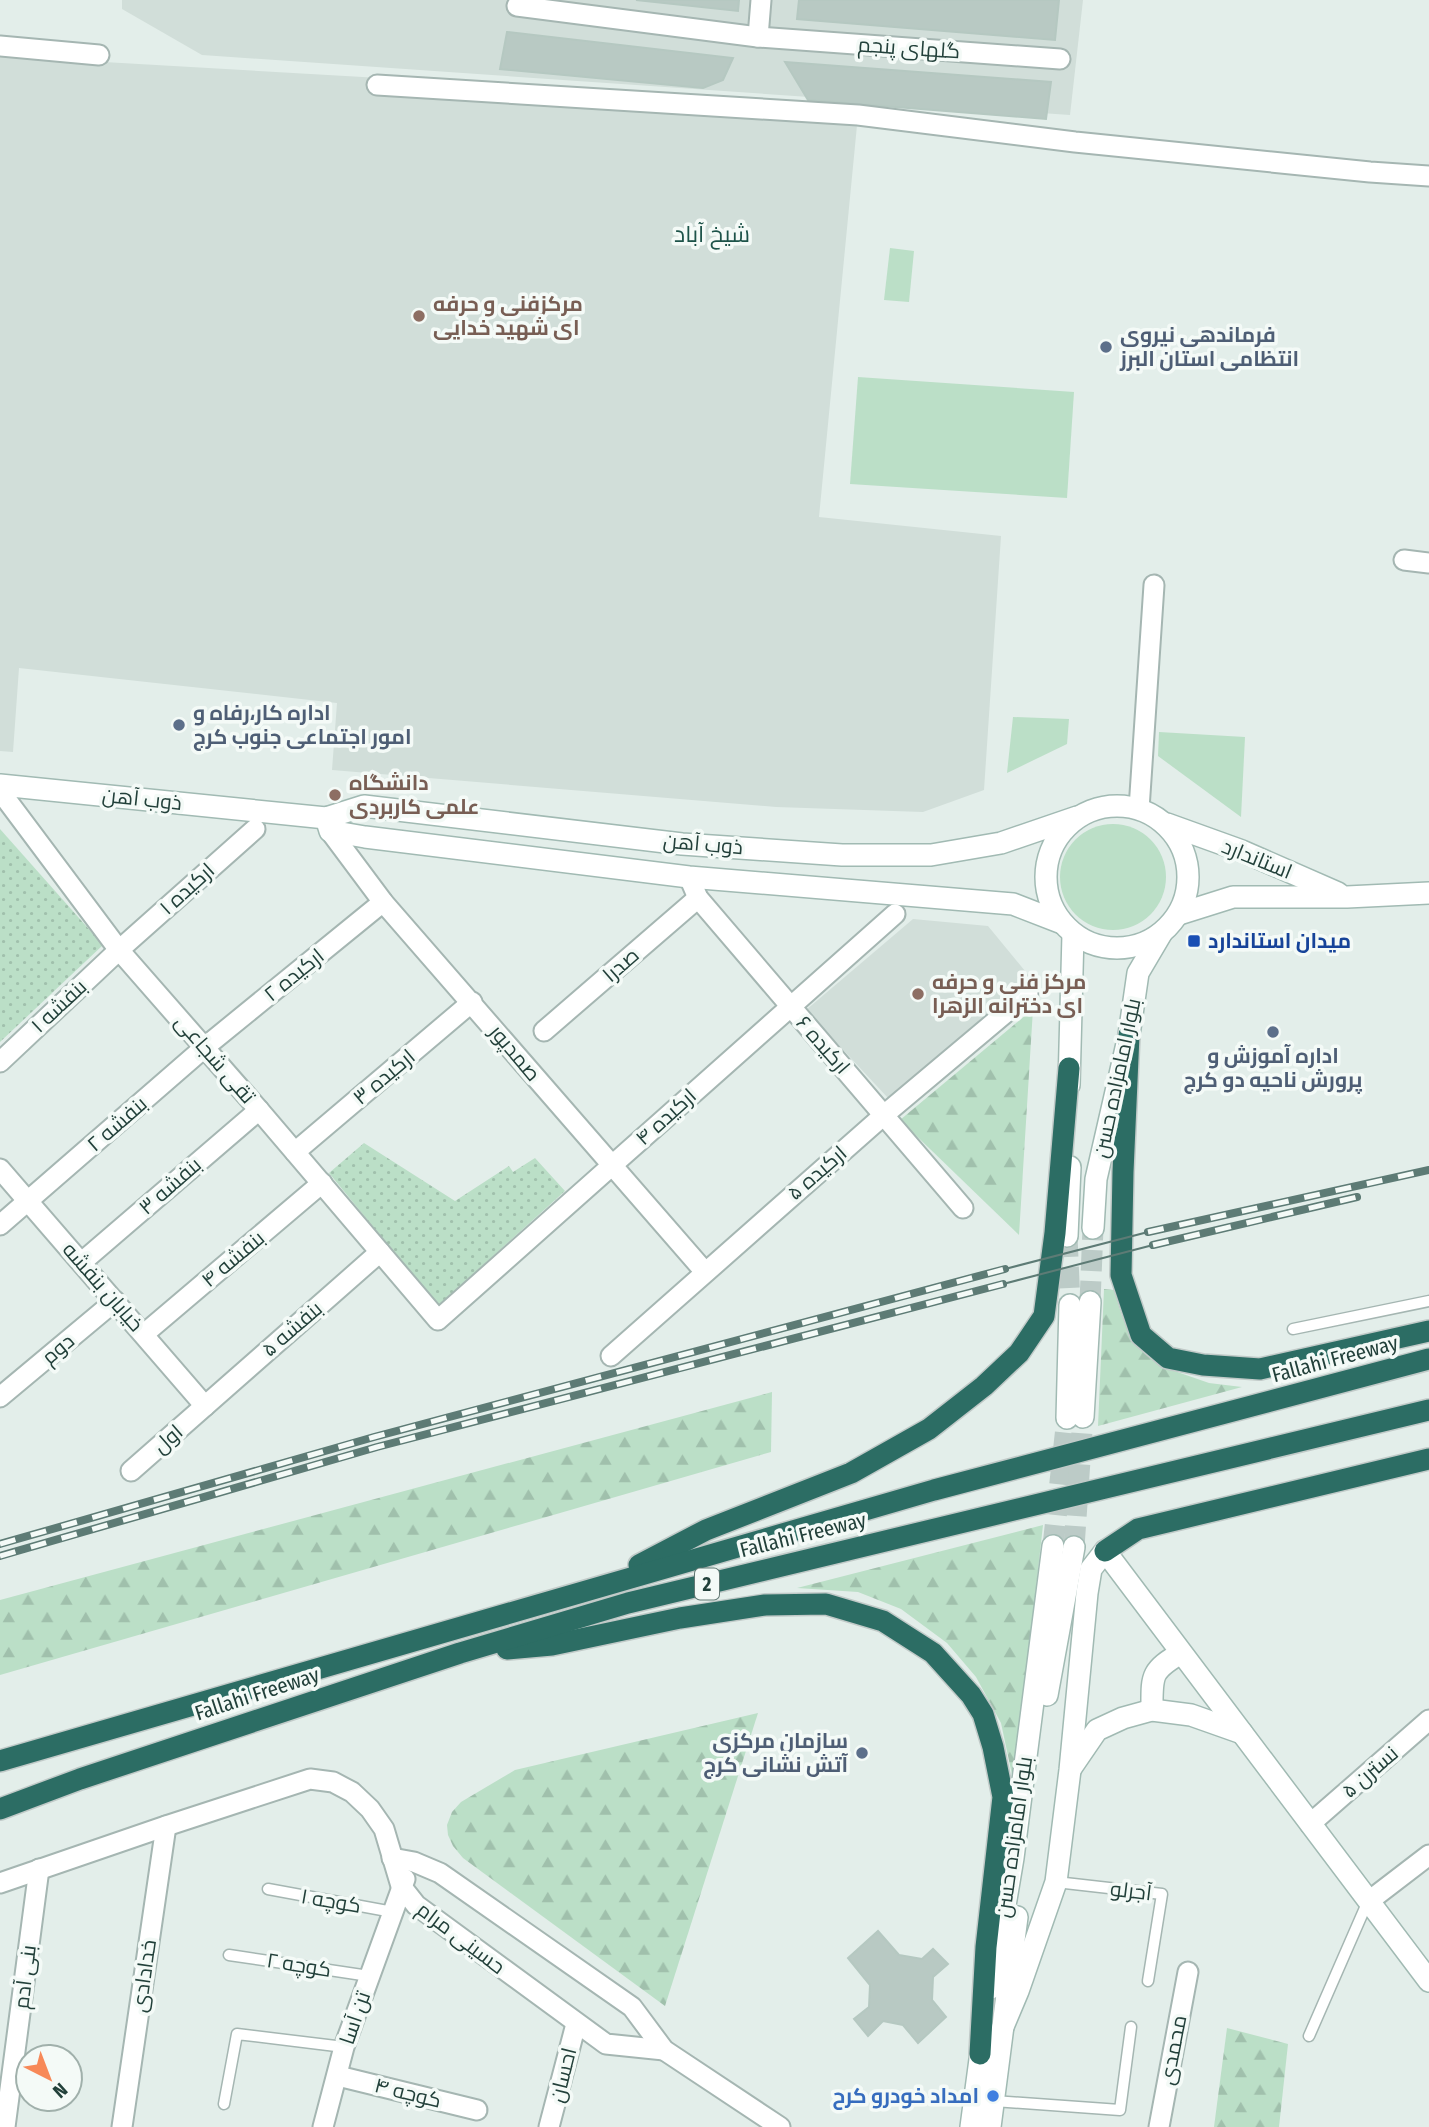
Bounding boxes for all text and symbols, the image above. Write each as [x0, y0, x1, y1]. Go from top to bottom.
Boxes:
street label: گلهای پنجم [857, 31, 961, 66]
district label: شیخ آباد [674, 220, 750, 250]
place label: مرکزفنی و حرفه ای شهید خدایی [433, 291, 583, 341]
marker: مرکزفنی و حرفه ای شهید خدایی [411, 308, 427, 324]
place label: فرماندهی نیروی انتظامی استان البرز [1119, 322, 1299, 372]
marker: فرماندهی نیروی انتظامی استان البرز [1098, 339, 1114, 355]
place label: اداره کار،رفاه و امور اجتماعی جنوب کرج [193, 700, 412, 751]
marker: اداره کار،رفاه و امور اجتماعی جنوب کرج [171, 717, 187, 733]
place label: دانشگاه علمی کاربردی [349, 770, 479, 820]
street label: ذوب آهن [101, 782, 183, 816]
marker: دانشگاه علمی کاربردی [327, 787, 343, 803]
street label: ذوب آهن [662, 828, 744, 860]
street label: استاندارد [1218, 833, 1296, 885]
street label: ارکیده ۱ [154, 857, 220, 921]
place label: میدان استاندارد [1208, 928, 1351, 954]
marker: میدان استاندارد [1186, 933, 1202, 949]
street label: صدرا [598, 942, 644, 988]
street label: ارکیده ۲ [259, 943, 329, 1007]
place label: مرکز فنی و حرفه ای دخترانه الزهرا [932, 969, 1086, 1019]
street label: بنفشه ۱ [26, 974, 92, 1038]
marker: مرکز فنی و حرفه ای دخترانه الزهرا [910, 986, 926, 1002]
street label: بلوار امامزاده حسن [1087, 996, 1147, 1160]
street label: تقی شجاعی [169, 1009, 261, 1109]
street label: ارکیده ۶ [791, 1010, 855, 1080]
street label: صمدپور [482, 1019, 546, 1087]
marker: اداره آموزش و پرورش ناحیه دو کرج [1265, 1024, 1281, 1040]
place label: اداره آموزش و پرورش ناحیه دو کرج [1184, 1043, 1363, 1095]
street label: ارکیده ۳ [348, 1044, 420, 1110]
street label: ارکیده ۴ [630, 1083, 702, 1151]
street label: بنفشه ۲ [82, 1091, 152, 1157]
street label: ارکیده ۵ [782, 1140, 852, 1206]
street label: بنفشه ۳ [133, 1152, 207, 1220]
street label: بنفشه ۴ [196, 1225, 270, 1293]
street label: خیابان بنفشه [57, 1237, 149, 1337]
street label: بنفشه ۵ [256, 1296, 328, 1362]
street label: دوم [36, 1328, 80, 1371]
street label: Fallahi Freeway [1269, 1330, 1401, 1388]
street label: اول [148, 1419, 188, 1459]
street label: Fallahi Freeway [737, 1507, 870, 1563]
road number: 2 [695, 1568, 719, 1600]
street label: Fallahi Freeway [191, 1661, 323, 1726]
place label: سازمان مرکزی آتش نشانی کرج [703, 1728, 848, 1779]
street label: نسترن ۵ [1336, 1740, 1404, 1804]
marker: سازمان مرکزی آتش نشانی کرج [854, 1745, 870, 1761]
street label: بلوار امامزاده حسن [990, 1755, 1038, 1919]
street label: آجرلو [1109, 1876, 1154, 1906]
street label: کوچه ۱ [299, 1883, 363, 1920]
street label: حسینی مرام [411, 1896, 510, 1981]
street label: خدادادی [126, 1938, 162, 2014]
street label: بنی آدم [8, 1944, 43, 2011]
street label: کوچه ۲ [265, 1947, 333, 1984]
street label: تن آسا [334, 1988, 376, 2048]
street label: محمدی [1154, 2013, 1192, 2087]
north arrow [14, 2043, 84, 2113]
street label: احسان [544, 2045, 582, 2105]
street label: کوچه ۴ [372, 2072, 444, 2115]
text: N [48, 2078, 72, 2103]
place label: امداد خودرو کرح [832, 2083, 979, 2110]
marker: امداد خودرو کرح [985, 2088, 1001, 2104]

